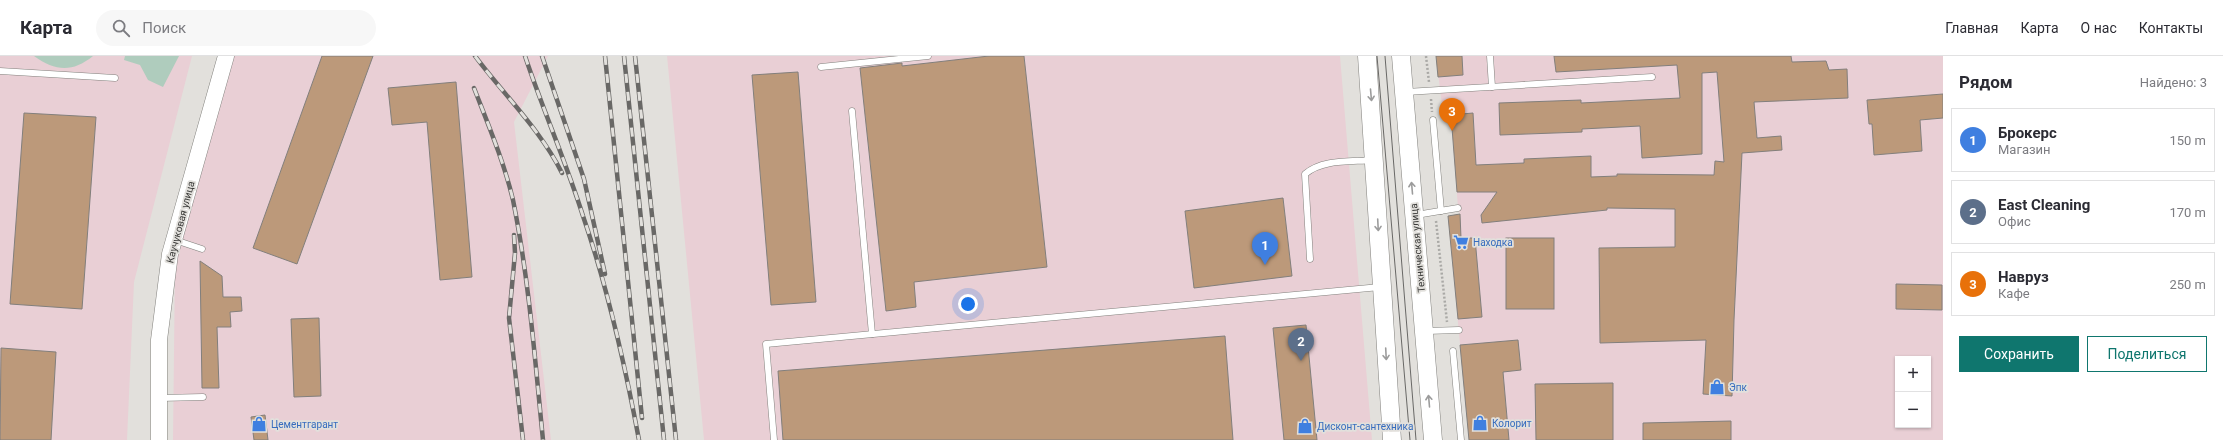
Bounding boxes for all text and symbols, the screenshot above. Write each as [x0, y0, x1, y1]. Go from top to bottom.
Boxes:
search box [96, 10, 376, 46]
text: Карта [20, 16, 72, 39]
icon: search [110, 17, 132, 39]
text: Поиск [142, 19, 186, 37]
text: Главная [1945, 20, 1998, 36]
text: Карта [2020, 20, 2059, 36]
text: О нас [2081, 20, 2117, 36]
text: Контакты [2139, 20, 2203, 36]
text: Рядом [1959, 72, 2013, 92]
text: Найдено: 3 [2140, 75, 2207, 90]
one-way arrow [1367, 88, 1374, 101]
pin: 3 [1439, 98, 1465, 131]
text: Брокерс [1998, 124, 2057, 142]
text: 1 [1969, 133, 1977, 148]
text: 150 m [2169, 133, 2206, 148]
text: Магазин [1998, 142, 2051, 157]
street label: Каучуковая улица [164, 180, 197, 264]
one-way arrow [1409, 182, 1416, 195]
text: East Cleaning [1998, 196, 2090, 214]
street label: Техническая улица [1408, 203, 1427, 293]
text: 2 [1969, 205, 1977, 220]
text: 170 m [2169, 205, 2206, 220]
text: Офис [1998, 214, 2031, 229]
one-way arrow [1375, 218, 1382, 231]
pin: 1 [1252, 232, 1278, 265]
supermarket icon: Находка [1452, 233, 1470, 251]
place label: Находка [1473, 237, 1513, 248]
text: Навруз [1998, 268, 2049, 286]
text: 3 [1969, 277, 1977, 292]
text: 250 m [2169, 277, 2206, 292]
text: Кафе [1998, 286, 2030, 301]
your location [958, 294, 978, 314]
pin: 2 [1288, 328, 1314, 361]
button: Сохранить [1959, 336, 2079, 372]
button: Поделиться [2087, 336, 2207, 372]
one-way arrow [1382, 347, 1390, 360]
map controls [1895, 356, 1931, 428]
button: + [1895, 356, 1931, 392]
shop icon: Эпк [1708, 378, 1726, 396]
place label: Эпк [1729, 382, 1748, 393]
button: − [1895, 392, 1931, 428]
one-way arrow [1426, 395, 1433, 408]
shop icon: Колорит [1471, 414, 1489, 432]
shop icon: Цементгарант [250, 415, 268, 433]
shop icon: Дисконт-сантехника [1296, 417, 1314, 435]
place label: Колорит [1492, 418, 1532, 429]
place label: Цементгарант [271, 419, 338, 430]
place label: Дисконт-сантехника [1317, 421, 1413, 432]

